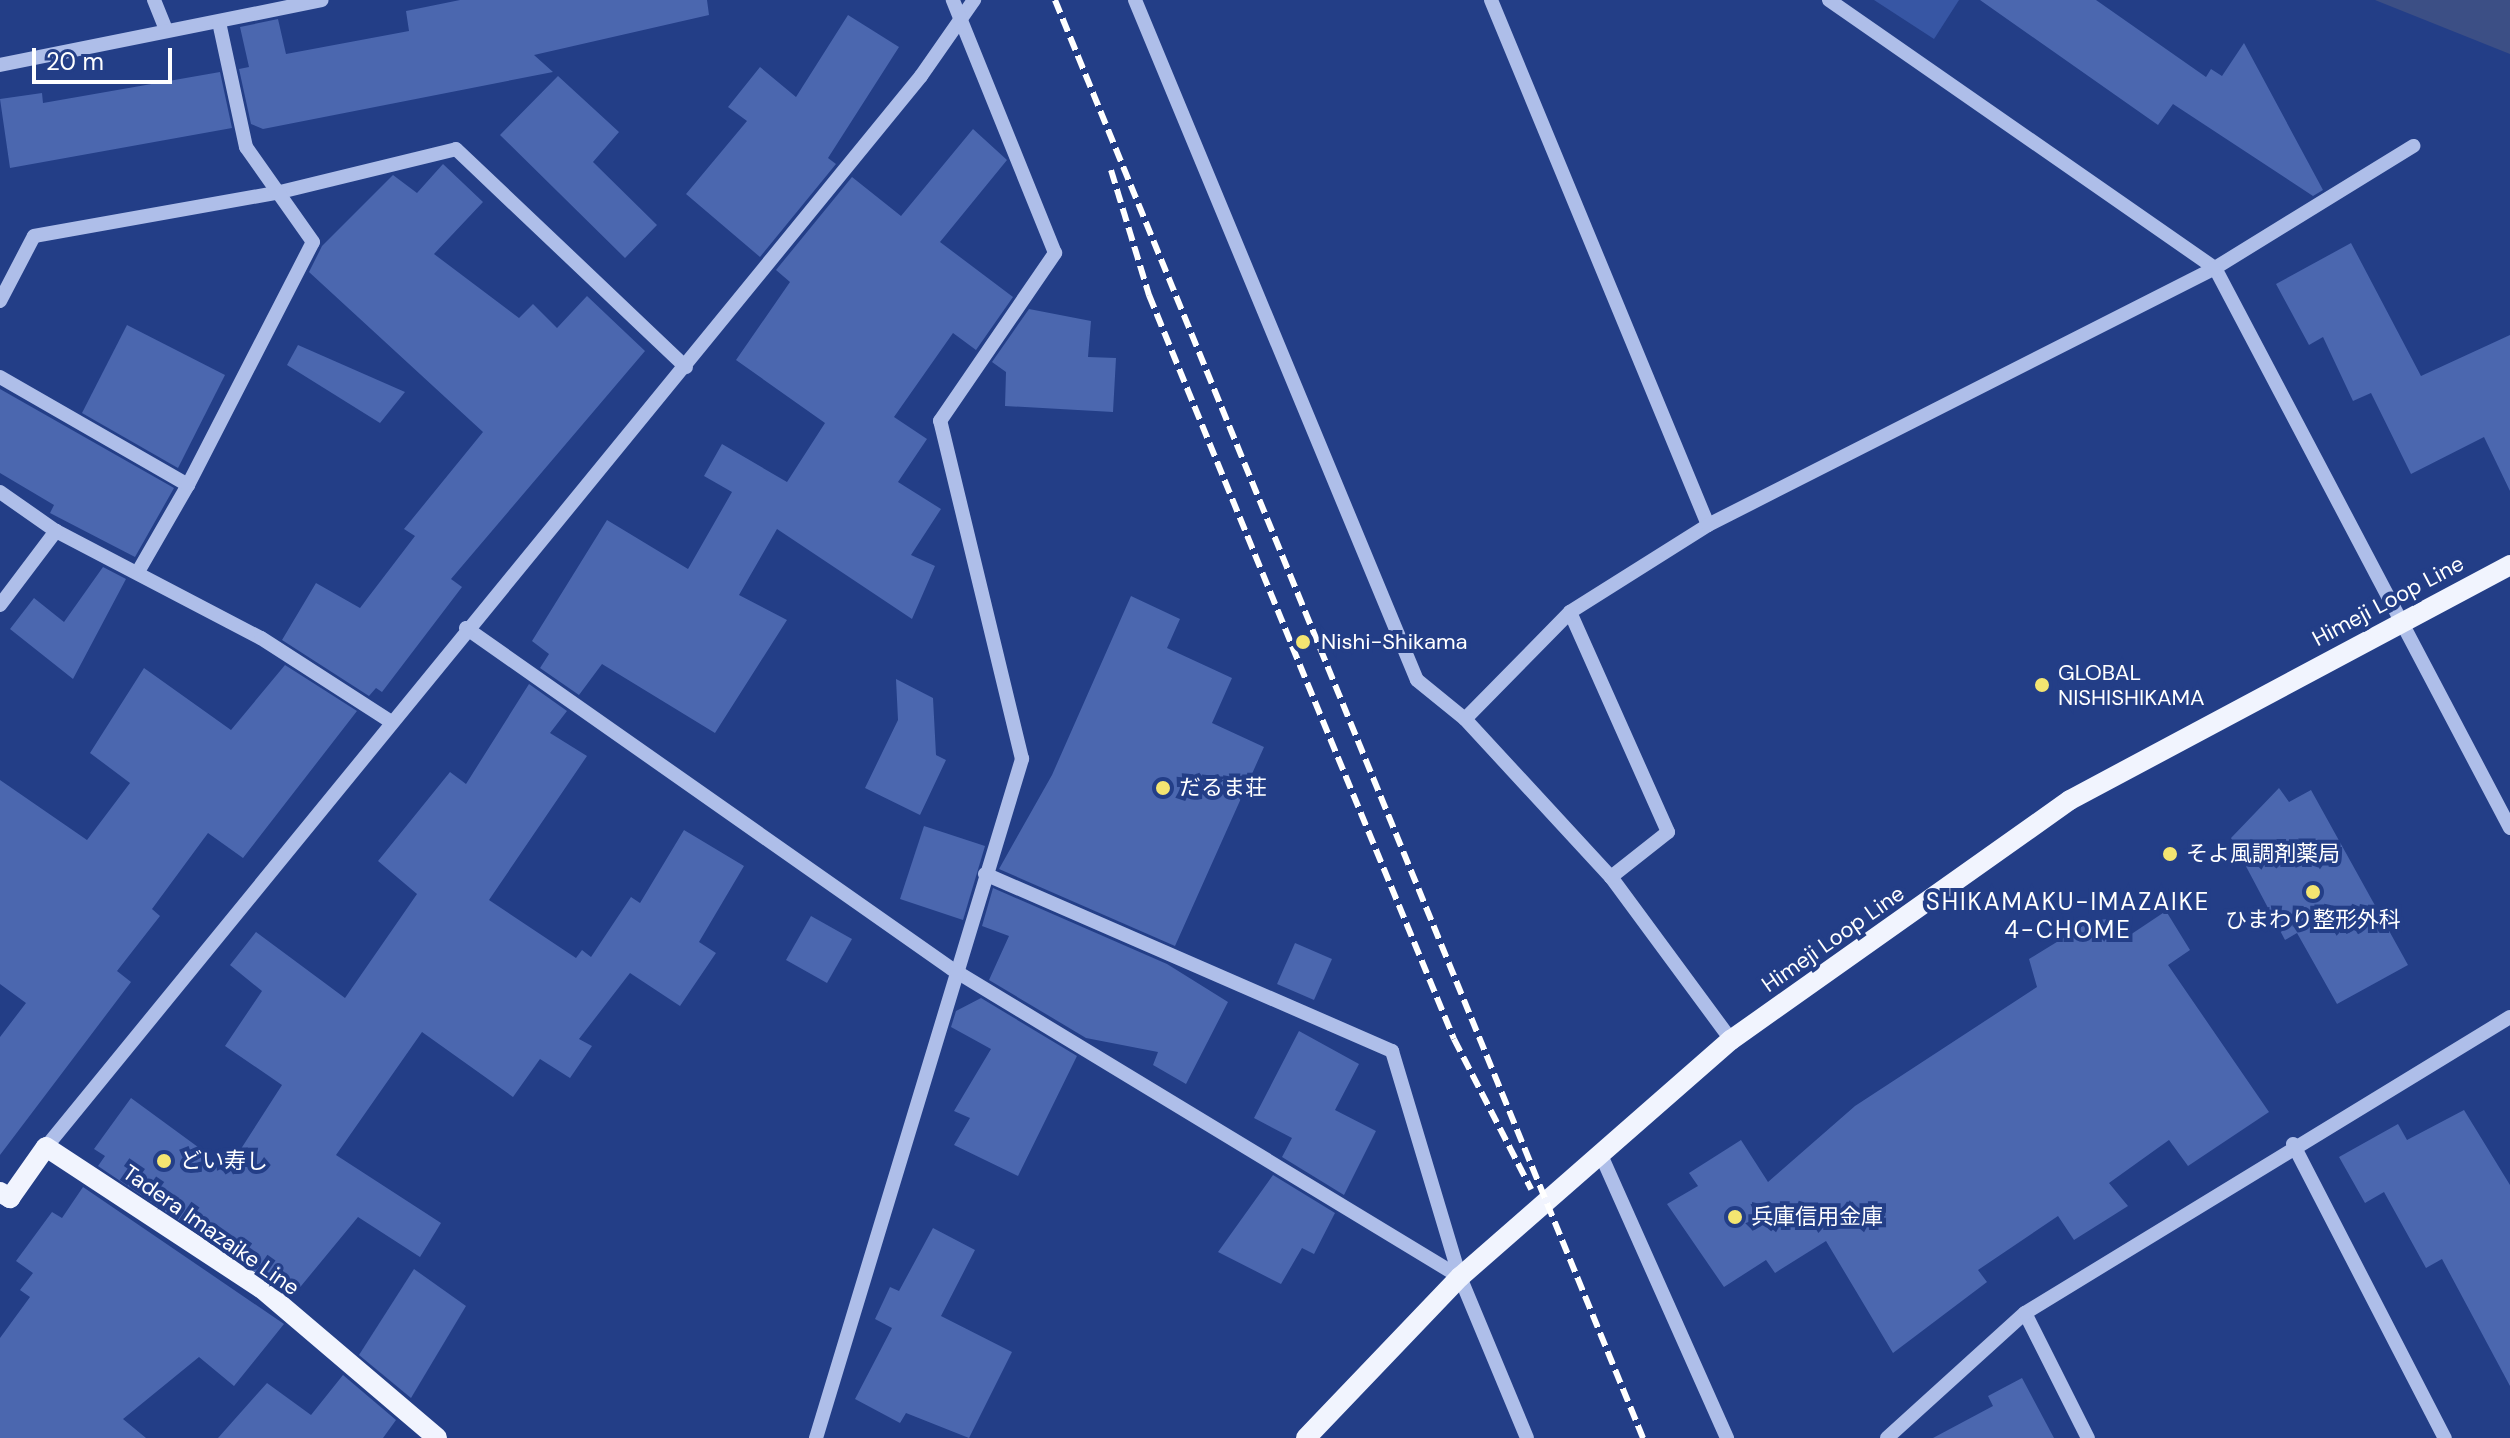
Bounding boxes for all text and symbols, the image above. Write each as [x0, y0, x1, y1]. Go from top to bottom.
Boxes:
scale bar [36, 32, 176, 82]
text: 20 m [46, 46, 104, 77]
street label: Himeji Loop Line [2308, 550, 2468, 652]
place label: Nishi-Shikama [1321, 629, 1468, 655]
marker: Nishi-Shikama [1292, 631, 1314, 653]
place label: GLOBAL NISHISHIKAMA [2058, 659, 2205, 710]
marker: GLOBAL NISHISHIKAMA [2033, 676, 2051, 694]
place label: だるま荘 [1179, 775, 1267, 801]
marker: だるま荘 [1154, 779, 1172, 797]
place label: そよ風調剤薬局 [2186, 841, 2340, 867]
marker: そよ風調剤薬局 [2161, 845, 2179, 863]
street label: Himeji Loop Line [1757, 880, 1909, 998]
marker: ひまわり整形外科 [2302, 881, 2324, 903]
district label: SHIKAMAKU-IMAZAIKE 4-CHOME [1926, 888, 2210, 944]
place label: ひまわり整形外科 [2225, 907, 2401, 933]
place label: どい寿し [180, 1148, 268, 1174]
marker: どい寿し [155, 1152, 173, 1170]
street label: Tadera Imazaike Line [118, 1159, 304, 1301]
place label: 兵庫信用金庫 [1751, 1204, 1883, 1230]
marker: 兵庫信用金庫 [1726, 1208, 1744, 1226]

